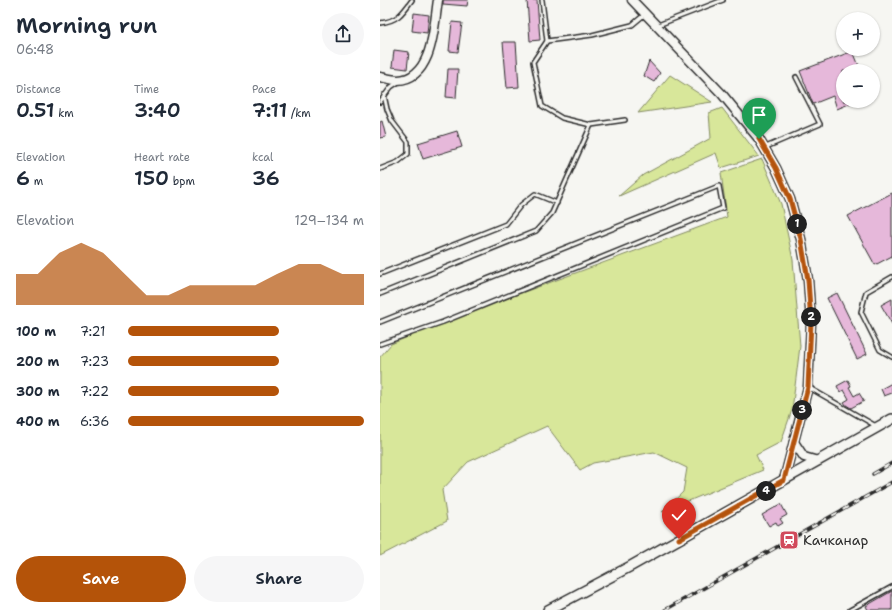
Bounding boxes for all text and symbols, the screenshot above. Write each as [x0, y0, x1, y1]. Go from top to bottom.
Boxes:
text: Morning run [16, 11, 157, 40]
map controls [836, 12, 880, 108]
button: + [836, 12, 880, 56]
button: share [322, 13, 364, 55]
text: 06:48 [16, 41, 54, 58]
button: − [836, 64, 880, 108]
text: Distance [16, 82, 61, 97]
text: Time [134, 82, 159, 97]
text: Pace [252, 82, 276, 97]
text: 0.51 [16, 97, 55, 123]
text: 3:40 [134, 97, 181, 123]
text: 7:11 [252, 97, 287, 123]
pin [742, 98, 776, 139]
icon: arrive [748, 104, 770, 126]
text: km [55, 106, 74, 121]
text: /km [287, 106, 311, 121]
text: Elevation [16, 150, 65, 165]
text: Heart rate [134, 150, 190, 165]
text: kcal [252, 150, 273, 165]
text: 6 [16, 165, 30, 191]
text: 150 [134, 165, 169, 191]
text: 36 [252, 165, 280, 191]
text: m [30, 174, 43, 189]
text: bpm [169, 174, 195, 189]
text: Elevation [16, 212, 74, 229]
text: 129–134 m [294, 212, 364, 229]
pin: 1 [787, 214, 807, 234]
text: 1 [794, 216, 800, 231]
pin: 2 [801, 307, 821, 327]
text: 2 [807, 309, 815, 324]
text: 100 m [16, 323, 56, 340]
text: 7:21 [80, 323, 105, 340]
text: 200 m [16, 353, 59, 370]
text: 7:23 [80, 353, 109, 370]
text: 300 m [16, 383, 60, 400]
text: 7:22 [80, 383, 109, 400]
pin: 3 [792, 400, 812, 420]
text: 3 [798, 402, 806, 417]
text: 400 m [16, 413, 60, 430]
text: 6:36 [80, 413, 109, 430]
pin: 4 [756, 481, 776, 501]
text: 4 [762, 483, 770, 498]
pin [662, 498, 696, 539]
icon: check [668, 504, 690, 526]
station icon: Качканар [778, 529, 800, 551]
place label: Качканар [803, 531, 868, 549]
button: Save [16, 556, 186, 602]
button: Share [194, 556, 364, 602]

